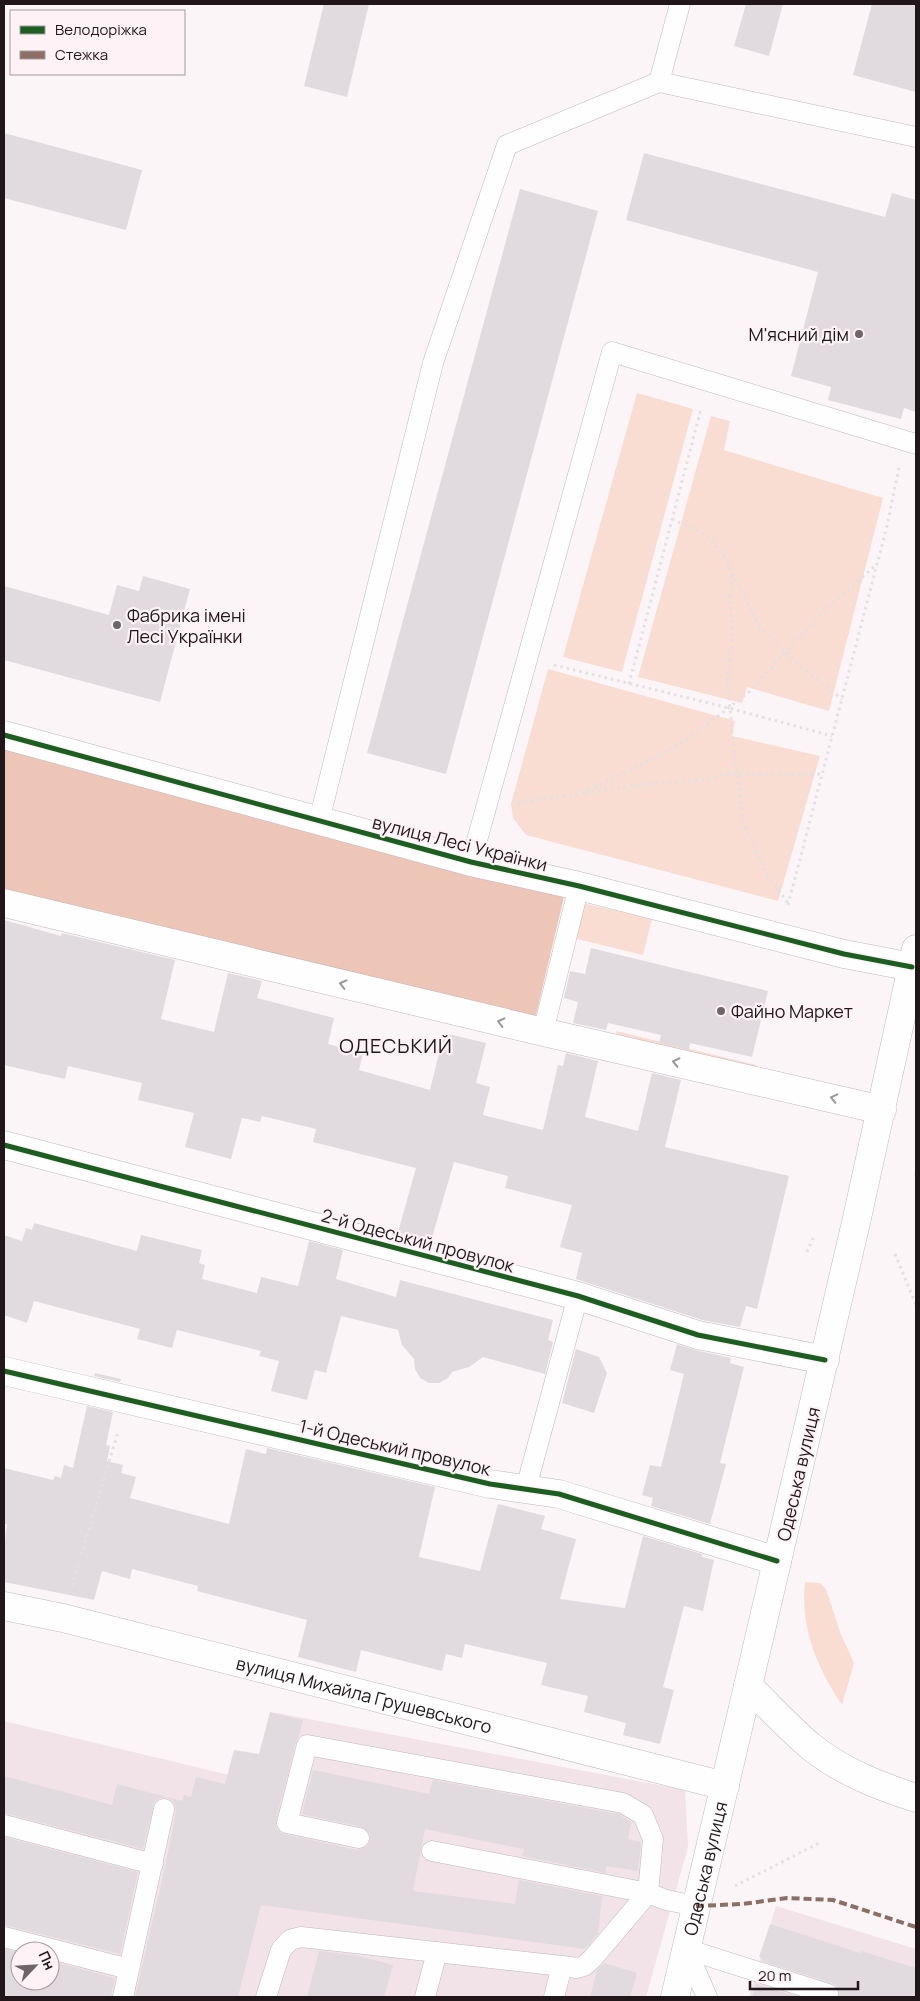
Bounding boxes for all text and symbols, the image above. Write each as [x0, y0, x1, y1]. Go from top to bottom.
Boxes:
legend [10, 10, 185, 75]
text: Велодоріжка [55, 19, 147, 40]
text: Стежка [55, 44, 108, 65]
place label: М'ясний дім [749, 322, 849, 346]
marker: М'ясний дім [853, 328, 865, 340]
place label: Фабрика імені Лесі Українки [127, 603, 246, 648]
marker: Фабрика імені Лесі Українки [111, 619, 123, 631]
street label: вулиця Лесі Українки [370, 810, 550, 876]
one-way arrow [338, 979, 347, 990]
place label: Файно Маркет [731, 999, 853, 1023]
marker: Файно Маркет [715, 1005, 727, 1017]
one-way arrow [496, 1017, 505, 1028]
district label: ОДЕСЬКИЙ [339, 1032, 453, 1059]
one-way arrow [671, 1057, 680, 1068]
one-way arrow [830, 1093, 839, 1104]
street label: 2-й Одеський провулок [319, 1203, 518, 1278]
street label: Одеська вулиця [771, 1405, 825, 1543]
street label: 1-й Одеський провулок [297, 1413, 494, 1481]
street label: вулиця Михайла Грушевського [234, 1650, 495, 1738]
street label: Одеська вулиця [678, 1799, 732, 1938]
north arrow [10, 1941, 60, 1991]
text: Пн [35, 1948, 60, 1973]
scale bar [750, 1958, 858, 1990]
text: 20 m [758, 1965, 791, 1986]

